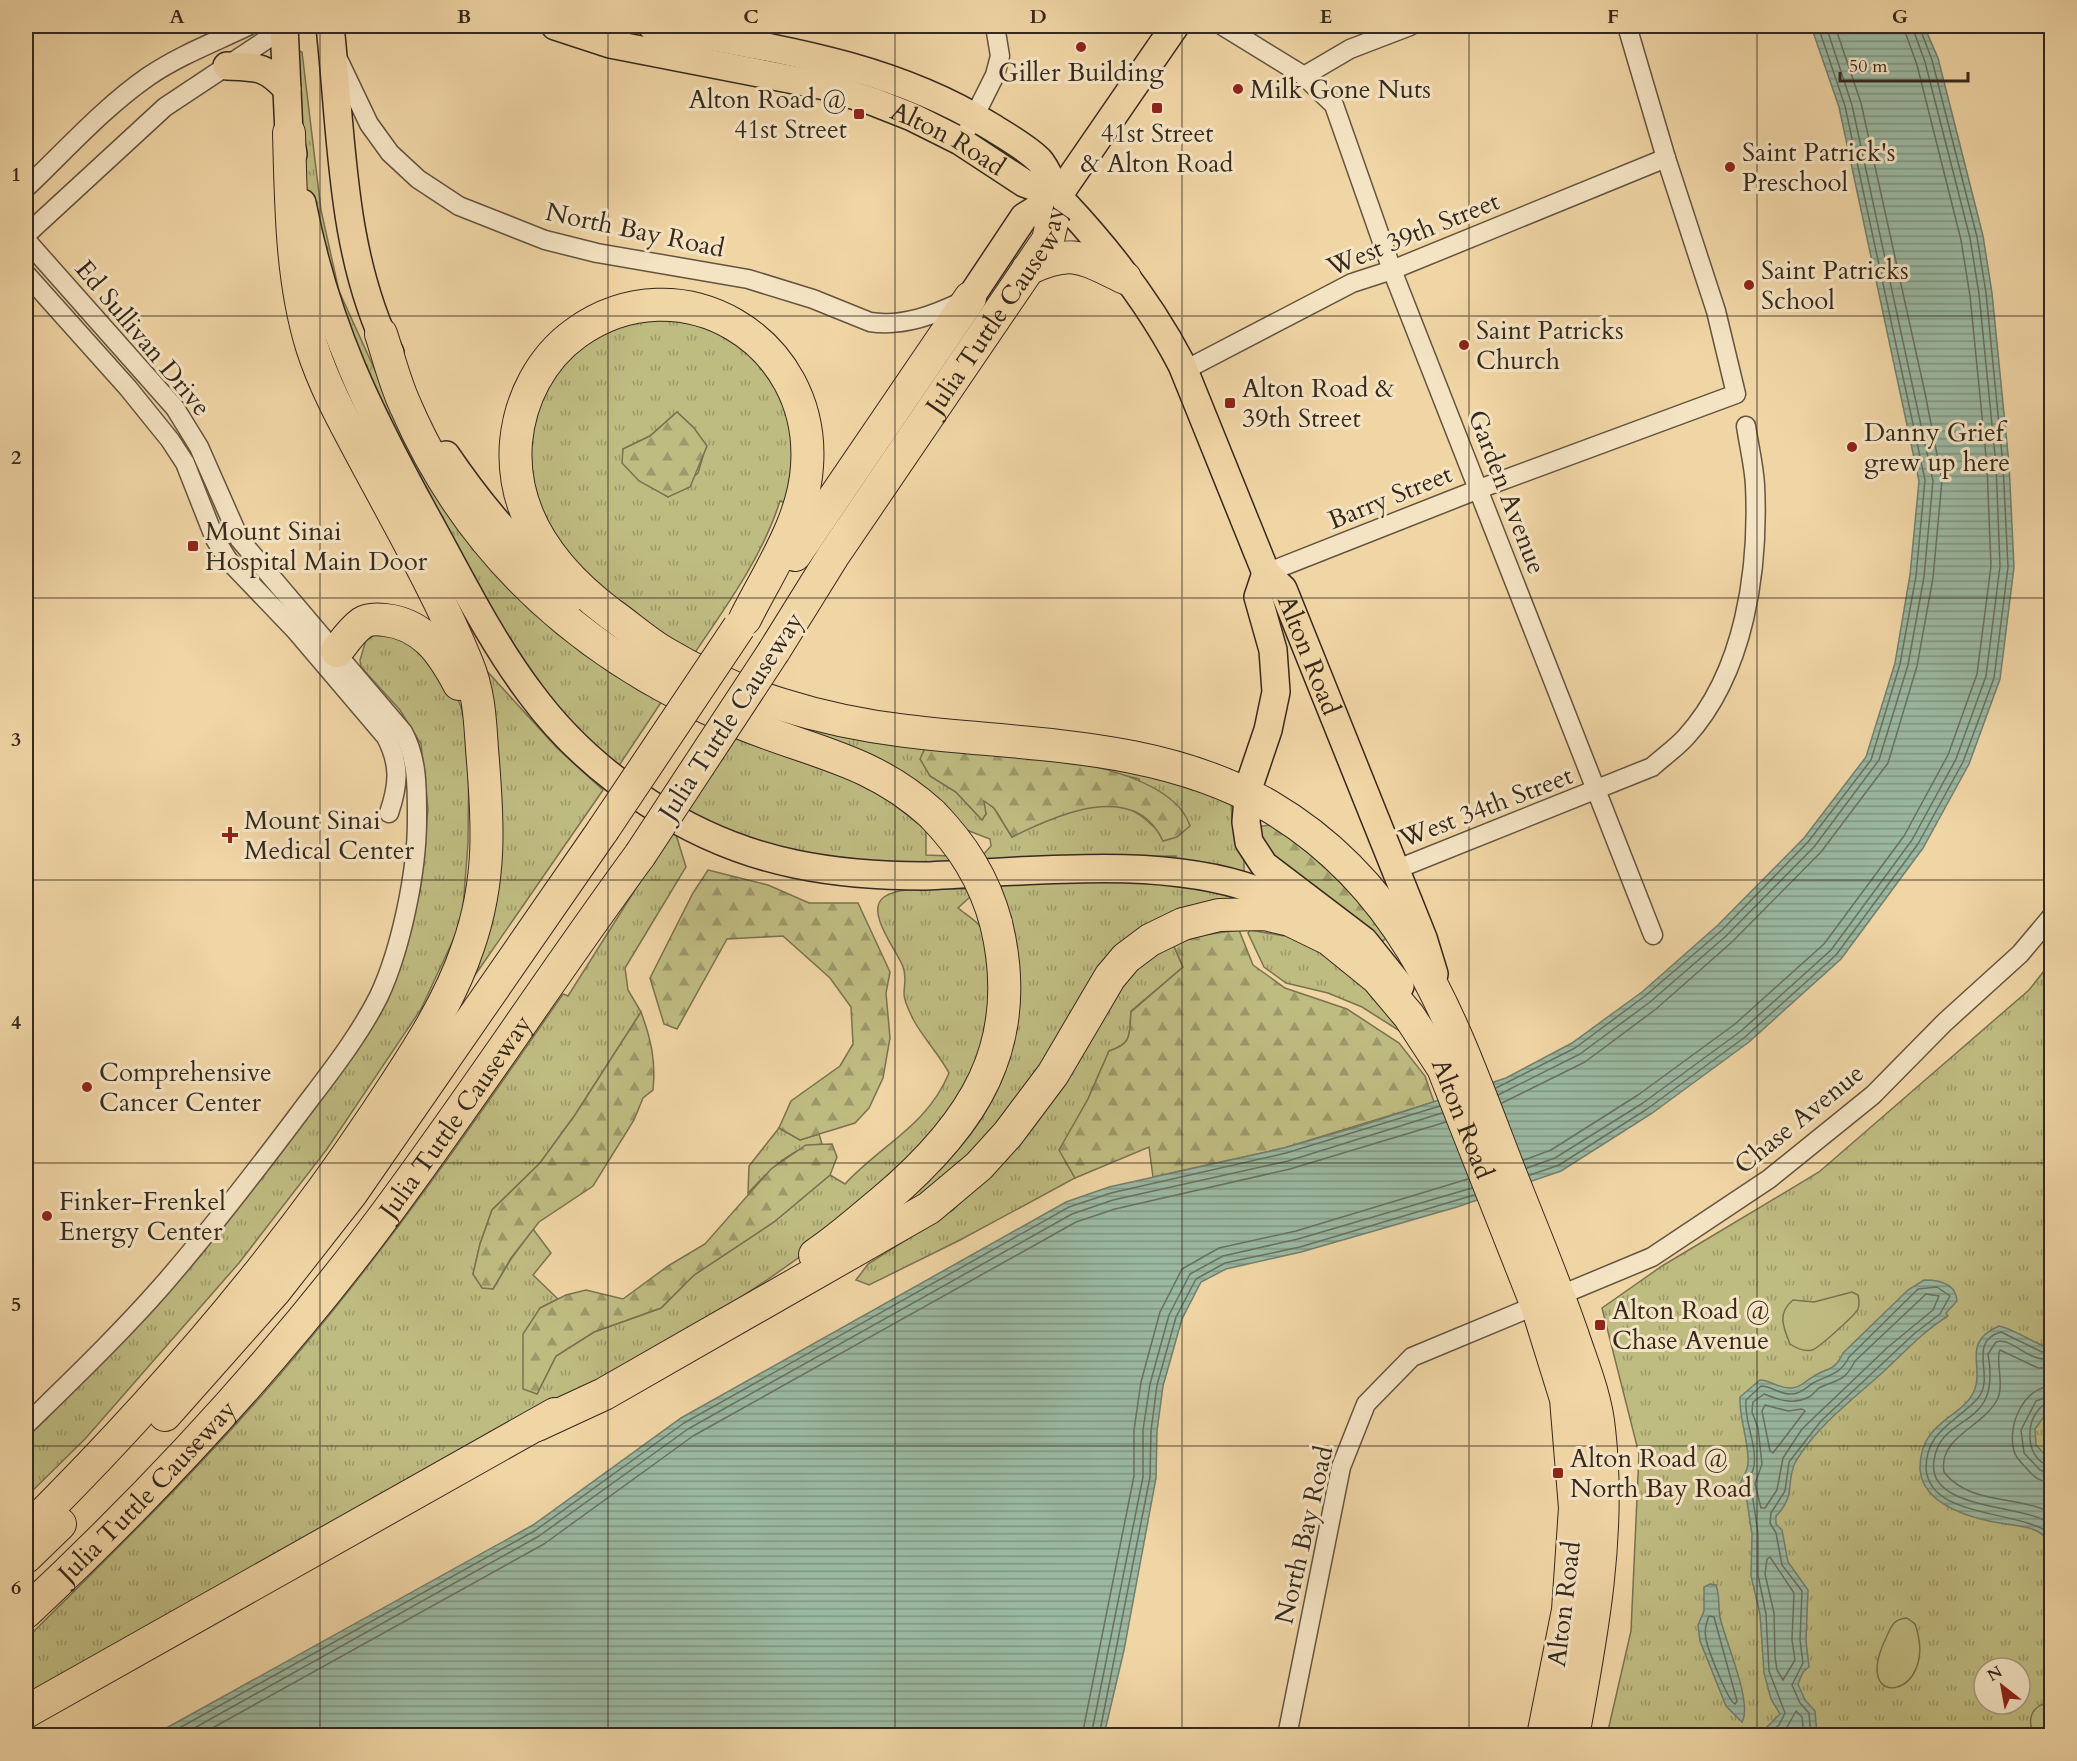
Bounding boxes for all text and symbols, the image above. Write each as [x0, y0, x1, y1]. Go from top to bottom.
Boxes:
text: A [169, 3, 185, 30]
text: B [457, 3, 471, 30]
text: C [743, 3, 759, 30]
text: D [1029, 3, 1047, 30]
text: E [1320, 3, 1332, 30]
text: F [1607, 3, 1619, 30]
text: G [1892, 3, 1908, 30]
marker: Giller Building [1074, 40, 1088, 54]
scale bar [1840, 45, 1968, 83]
text: 50 m [1849, 54, 1888, 79]
place label: Giller Building [998, 55, 1164, 90]
place label: Milk Gone Nuts [1250, 72, 1431, 107]
place label: Alton Road @ 41st Street [688, 82, 847, 147]
marker: Milk Gone Nuts [1231, 82, 1245, 96]
street label: Alton Road [886, 93, 1013, 184]
marker: 41st Street & Alton Road [1150, 101, 1164, 115]
marker: Alton Road @ 41st Street [852, 107, 866, 121]
place label: 41st Street & Alton Road [1081, 116, 1233, 181]
place label: Saint Patrick's Preschool [1742, 135, 1896, 200]
marker: Saint Patrick's Preschool [1723, 160, 1737, 174]
text: 1 [11, 161, 21, 188]
street label: West 39th Street [1321, 183, 1504, 285]
street label: North Bay Road [542, 194, 728, 266]
street label: Julia Tuttle Causeway [915, 202, 1073, 424]
street label: Ed Sullivan Drive [67, 253, 219, 423]
place label: Saint Patricks School [1761, 253, 1909, 318]
marker: Saint Patricks School [1742, 278, 1756, 292]
place label: Saint Patricks Church [1476, 313, 1624, 378]
marker: Saint Patricks Church [1457, 338, 1471, 352]
place label: Alton Road & 39th Street [1242, 371, 1395, 436]
marker: Alton Road & 39th Street [1223, 396, 1237, 410]
street label: Garden Avenue [1460, 405, 1554, 579]
place label: Danny Grief grew up here [1864, 415, 2010, 480]
marker: Danny Grief grew up here [1845, 440, 1859, 454]
text: 2 [11, 444, 21, 471]
street label: Barry Street [1323, 456, 1457, 538]
place label: Mount Sinai Hospital Main Door [205, 514, 428, 579]
marker: Mount Sinai Hospital Main Door [186, 539, 200, 553]
street label: Alton Road [1270, 590, 1349, 720]
street label: Julia Tuttle Causeway [648, 605, 812, 830]
text: 3 [11, 726, 21, 753]
street label: West 34th Street [1393, 758, 1578, 857]
place label: Mount Sinai Medical Center [244, 803, 415, 868]
marker: Mount Sinai Medical Center [221, 826, 239, 844]
street label: Julia Tuttle Causeway [369, 1007, 540, 1229]
text: 4 [11, 1009, 21, 1036]
street label: Alton Road [1423, 1053, 1503, 1184]
place label: Comprehensive Cancer Center [99, 1055, 272, 1120]
street label: Chase Avenue [1727, 1056, 1871, 1182]
marker: Comprehensive Cancer Center [80, 1080, 94, 1094]
place label: Finker-Frenkel Energy Center [59, 1184, 226, 1249]
marker: Finker-Frenkel Energy Center [40, 1209, 54, 1223]
text: 5 [11, 1291, 21, 1318]
place label: Alton Road @ Chase Avenue [1612, 1293, 1771, 1358]
marker: Alton Road @ Chase Avenue [1593, 1318, 1607, 1332]
street label: Julia Tuttle Causeway [47, 1392, 244, 1593]
place label: Alton Road @ North Bay Road [1570, 1441, 1752, 1506]
street label: North Bay Road [1266, 1442, 1342, 1628]
marker: Alton Road @ North Bay Road [1551, 1466, 1565, 1480]
street label: Alton Road [1539, 1539, 1589, 1669]
text: 6 [11, 1574, 21, 1601]
north arrow [1972, 1656, 2032, 1716]
text: N [1983, 1661, 2007, 1687]

